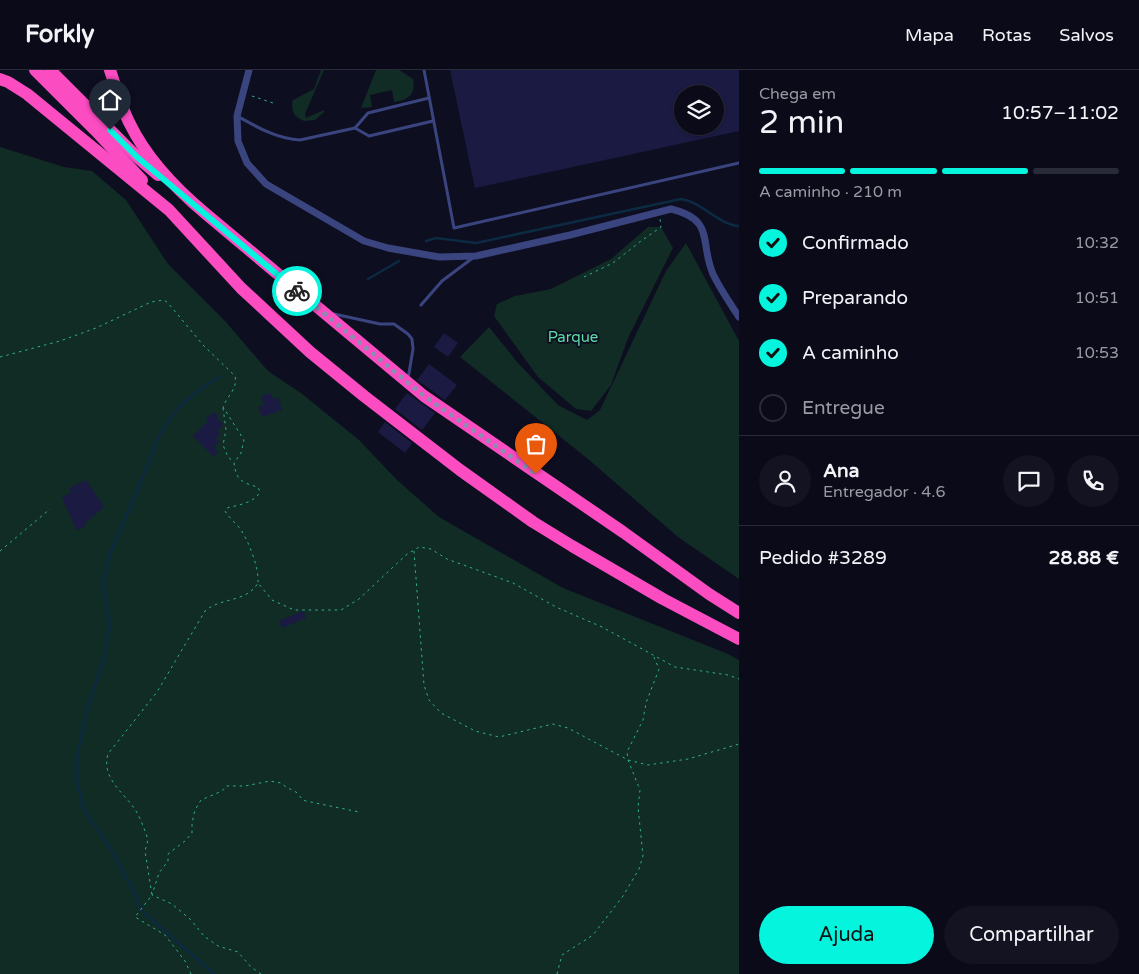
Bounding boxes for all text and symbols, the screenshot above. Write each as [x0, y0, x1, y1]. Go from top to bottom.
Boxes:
text: Forkly [25, 20, 94, 49]
text: Mapa [905, 24, 954, 46]
text: Rotas [982, 24, 1031, 46]
text: Salvos [1059, 24, 1114, 46]
pin [89, 79, 131, 130]
text: Chega em [759, 84, 836, 104]
map controls [674, 85, 724, 135]
button: layers [674, 85, 724, 135]
icon: home [96, 86, 124, 114]
text: 10:57–11:02 [1001, 102, 1119, 124]
text: 2 min [759, 104, 844, 142]
text: A caminho · 210 m [759, 182, 902, 202]
icon: check [759, 229, 787, 257]
text: Confirmado [802, 232, 909, 254]
text: 10:32 [1075, 233, 1119, 253]
courier [272, 266, 322, 316]
icon: bike [283, 277, 311, 305]
icon: check [759, 284, 787, 312]
text: Preparando [802, 287, 908, 309]
text: 10:51 [1075, 288, 1119, 308]
park label: Parque [548, 328, 598, 346]
icon: check [759, 339, 787, 367]
text: A caminho [802, 342, 899, 364]
text: 10:53 [1075, 343, 1119, 363]
text: Entregue [802, 397, 885, 419]
pin [515, 423, 557, 474]
icon: bag [522, 430, 550, 458]
button: person [759, 455, 811, 507]
button: chat [1003, 455, 1055, 507]
button: phone [1067, 455, 1119, 507]
text: Ana [823, 460, 859, 482]
text: Entregador · 4.6 [823, 482, 945, 502]
text: Pedido #3289 [759, 547, 887, 569]
text: 28.88 € [1049, 547, 1119, 569]
button: Ajuda [759, 906, 934, 964]
button: Compartilhar [944, 906, 1119, 964]

